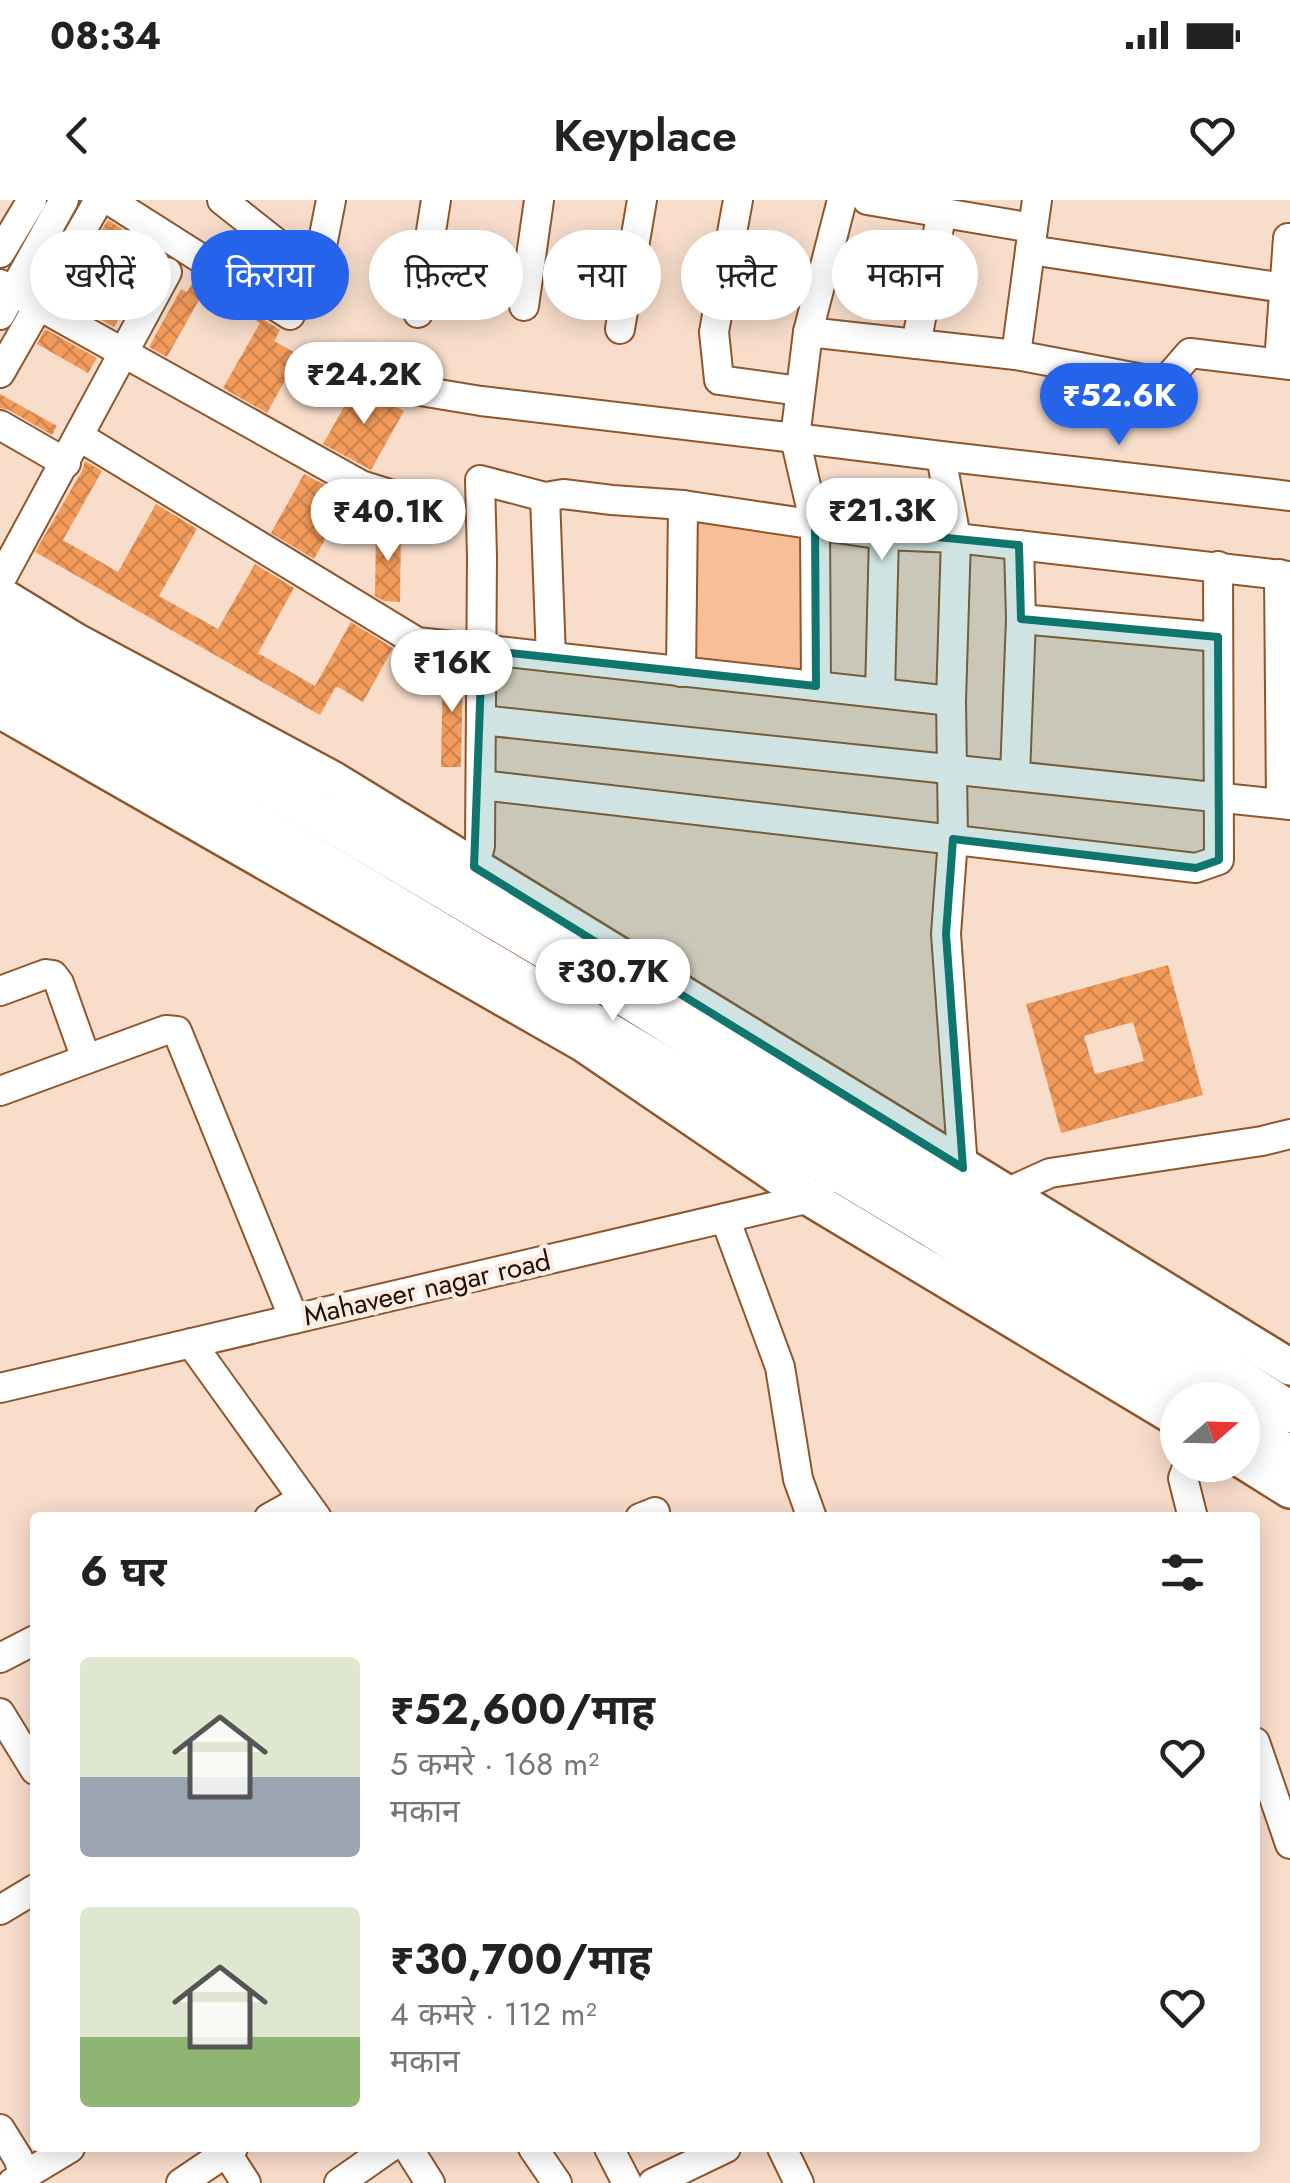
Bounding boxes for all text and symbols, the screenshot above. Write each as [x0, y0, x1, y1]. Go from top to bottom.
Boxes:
text: 08:34 [50, 8, 161, 63]
text: Keyplace [553, 103, 737, 168]
icon: back [50, 108, 105, 163]
icon: heart [1185, 108, 1240, 163]
chip: खरीदें [30, 230, 171, 320]
chip: किराया [191, 230, 349, 320]
chip: फ़िल्टर [369, 230, 523, 320]
chip: नया [543, 230, 661, 320]
chip: फ़्लैट [681, 230, 812, 320]
chip: मकान [832, 230, 978, 320]
pin: ₹24.2K [283, 342, 445, 427]
text: ₹24.2K [306, 351, 422, 397]
pin: ₹52.6K [1038, 363, 1200, 448]
text: ₹52.6K [1062, 372, 1176, 418]
pin: ₹21.3K [801, 478, 963, 563]
pin: ₹40.1K [307, 479, 469, 564]
text: ₹21.3K [828, 487, 936, 533]
text: ₹40.1K [333, 488, 443, 534]
pin: ₹16K [393, 630, 511, 715]
text: ₹16K [413, 639, 491, 685]
pin: ₹30.7K [532, 939, 694, 1024]
text: ₹30.7K [557, 948, 669, 994]
street label: Mahaveer nagar road [299, 1240, 555, 1336]
north arrow [1160, 1382, 1260, 1482]
map controls [1160, 1382, 1260, 1482]
text: 6 घर [80, 1541, 166, 1602]
icon: filters [1155, 1545, 1210, 1600]
text: ₹52,600/माह [390, 1679, 655, 1740]
icon: home [160, 1697, 280, 1817]
icon: heart [1155, 1730, 1210, 1785]
text: 5 कमरे · 168 m² [390, 1741, 599, 1787]
text: मकान [390, 1788, 460, 1834]
text: ₹30,700/माह [390, 1929, 652, 1990]
icon: home [160, 1947, 280, 2067]
icon: heart [1155, 1980, 1210, 2035]
text: 4 कमरे · 112 m² [390, 1991, 597, 2037]
text: मकान [390, 2038, 460, 2084]

